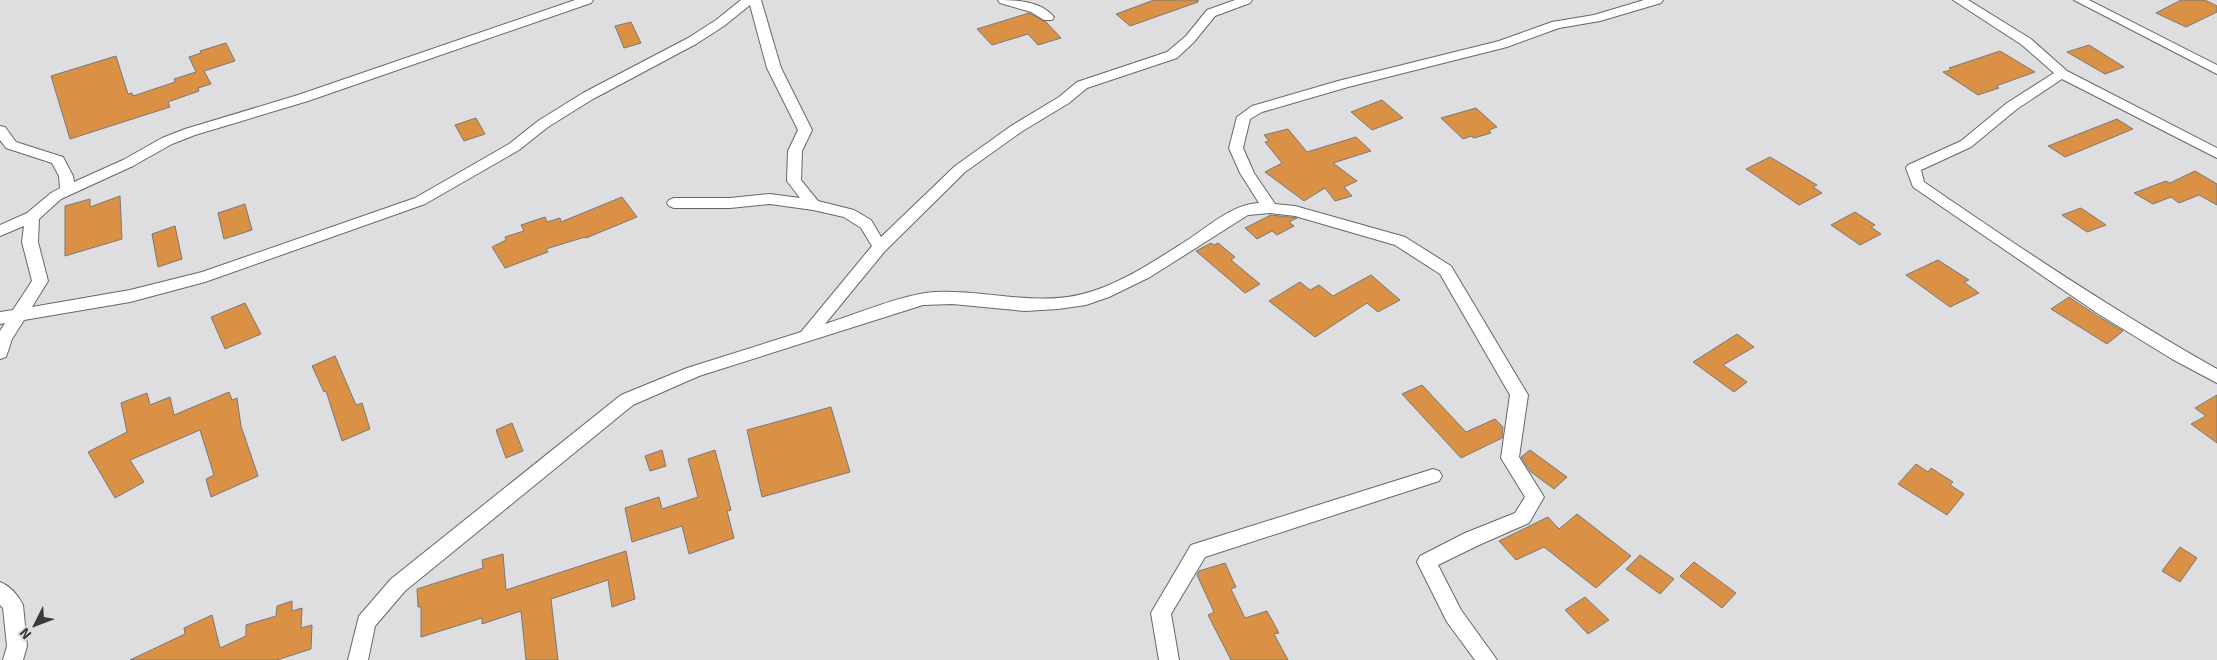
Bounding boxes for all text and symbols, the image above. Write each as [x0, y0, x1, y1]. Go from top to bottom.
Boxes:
north arrow [10, 600, 60, 650]
text: N [16, 624, 35, 643]

